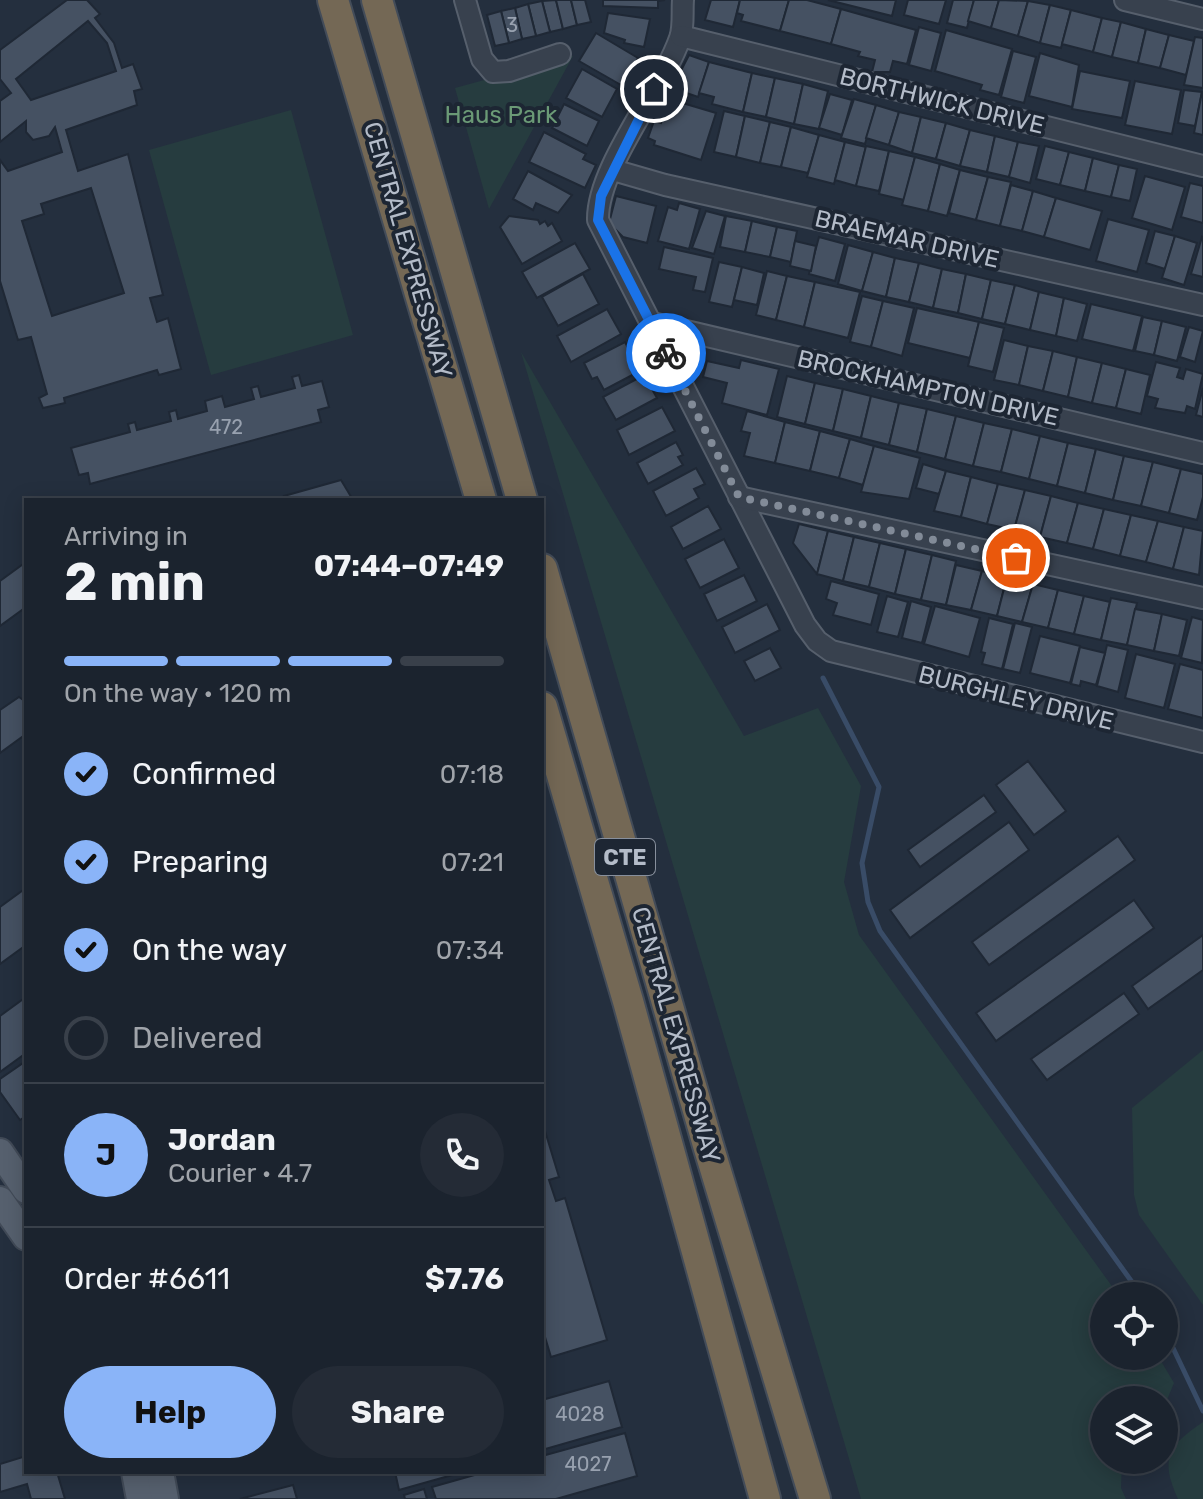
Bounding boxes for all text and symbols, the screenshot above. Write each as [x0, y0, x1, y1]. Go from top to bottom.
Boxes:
house number: 3 [506, 13, 518, 37]
pin [620, 55, 688, 123]
street label: BORTHWICK DRIVE [837, 62, 1047, 140]
icon: home [632, 67, 676, 111]
park label: Haus Park [445, 101, 558, 129]
street label: CENTRAL EXPRESSWAY [358, 119, 458, 381]
street label: BRAEMAR DRIVE [812, 204, 1002, 274]
courier [626, 313, 706, 393]
icon: bike [644, 331, 688, 375]
street label: BROCKHAMPTON DRIVE [795, 344, 1061, 432]
house number: 472 [209, 415, 243, 439]
text: Arriving in [64, 521, 188, 552]
pin [982, 524, 1050, 592]
icon: bag [994, 536, 1038, 580]
text: 07:44–07:49 [314, 548, 504, 584]
text: 2 min [64, 551, 205, 613]
street label: BURGHLEY DRIVE [916, 660, 1116, 736]
text: On the way · 120 m [64, 678, 291, 709]
icon: check [64, 752, 108, 796]
text: Confirmed [132, 756, 276, 792]
text: 07:18 [440, 759, 504, 790]
road number: CTE [595, 839, 655, 875]
icon: check [64, 840, 108, 884]
text: Preparing [132, 844, 268, 880]
text: 07:21 [441, 847, 504, 878]
street label: CENTRAL EXPRESSWAY [626, 904, 726, 1166]
icon: check [64, 928, 108, 972]
text: On the way [132, 932, 287, 968]
text: 07:34 [436, 935, 504, 966]
text: Delivered [132, 1020, 263, 1056]
button: phone [420, 1113, 504, 1197]
text: Jordan [168, 1122, 276, 1158]
text: J [96, 1137, 116, 1173]
text: Courier · 4.7 [168, 1158, 312, 1189]
text: Order #6611 [64, 1261, 230, 1297]
text: $7.76 [425, 1261, 504, 1297]
map controls [1090, 1282, 1178, 1474]
button: locate [1090, 1282, 1178, 1370]
button: Help [64, 1366, 276, 1458]
button: Share [292, 1366, 504, 1458]
button: layers [1090, 1386, 1178, 1474]
house number: 4028 [555, 1402, 605, 1426]
house number: 4027 [564, 1452, 612, 1476]

